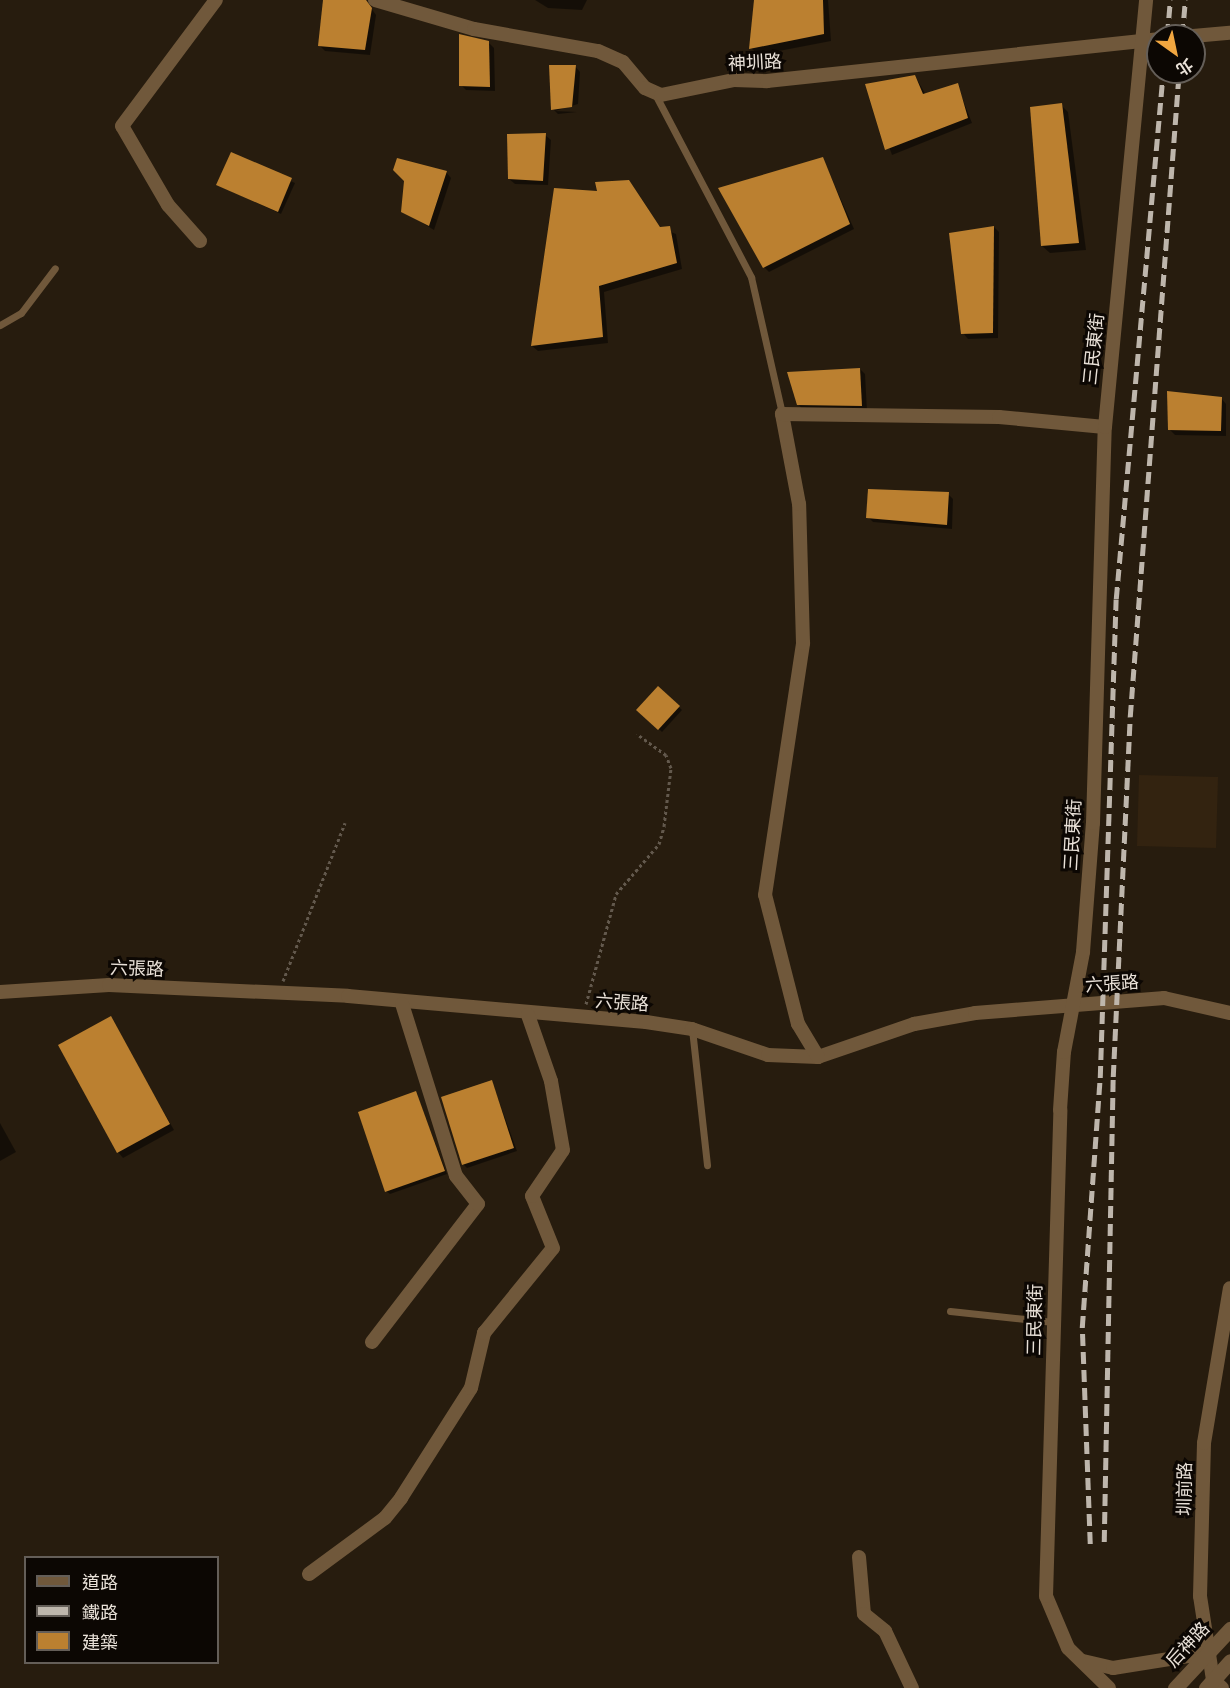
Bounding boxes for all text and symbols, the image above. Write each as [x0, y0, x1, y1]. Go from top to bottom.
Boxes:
north arrow [1146, 24, 1206, 84]
street label: 神圳路 [727, 51, 783, 75]
text: 北 [1173, 55, 1197, 80]
street label: 三民東街 [1079, 312, 1109, 386]
street label: 三民東街 [1060, 798, 1086, 872]
street label: 六張路 [110, 957, 164, 981]
street label: 六張路 [1084, 971, 1140, 997]
street label: 六張路 [594, 990, 650, 1016]
street label: 三民東街 [1024, 1284, 1046, 1356]
street label: 圳前路 [1174, 1462, 1196, 1516]
legend [24, 1556, 219, 1664]
text: 道路 [82, 1571, 118, 1594]
text: 鐵路 [82, 1601, 118, 1624]
street label: 后神路 [1162, 1618, 1214, 1672]
text: 建築 [82, 1631, 118, 1654]

